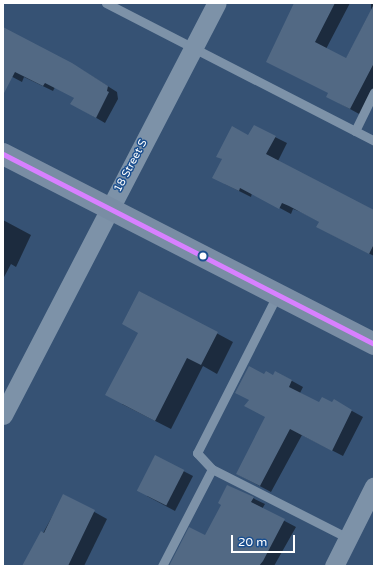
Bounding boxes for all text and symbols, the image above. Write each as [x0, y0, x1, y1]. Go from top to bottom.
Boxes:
street label: 18 Street S [112, 137, 150, 195]
unlabelled marker [198, 251, 208, 261]
scale bar [233, 527, 297, 553]
text: 20 m [238, 535, 267, 549]

